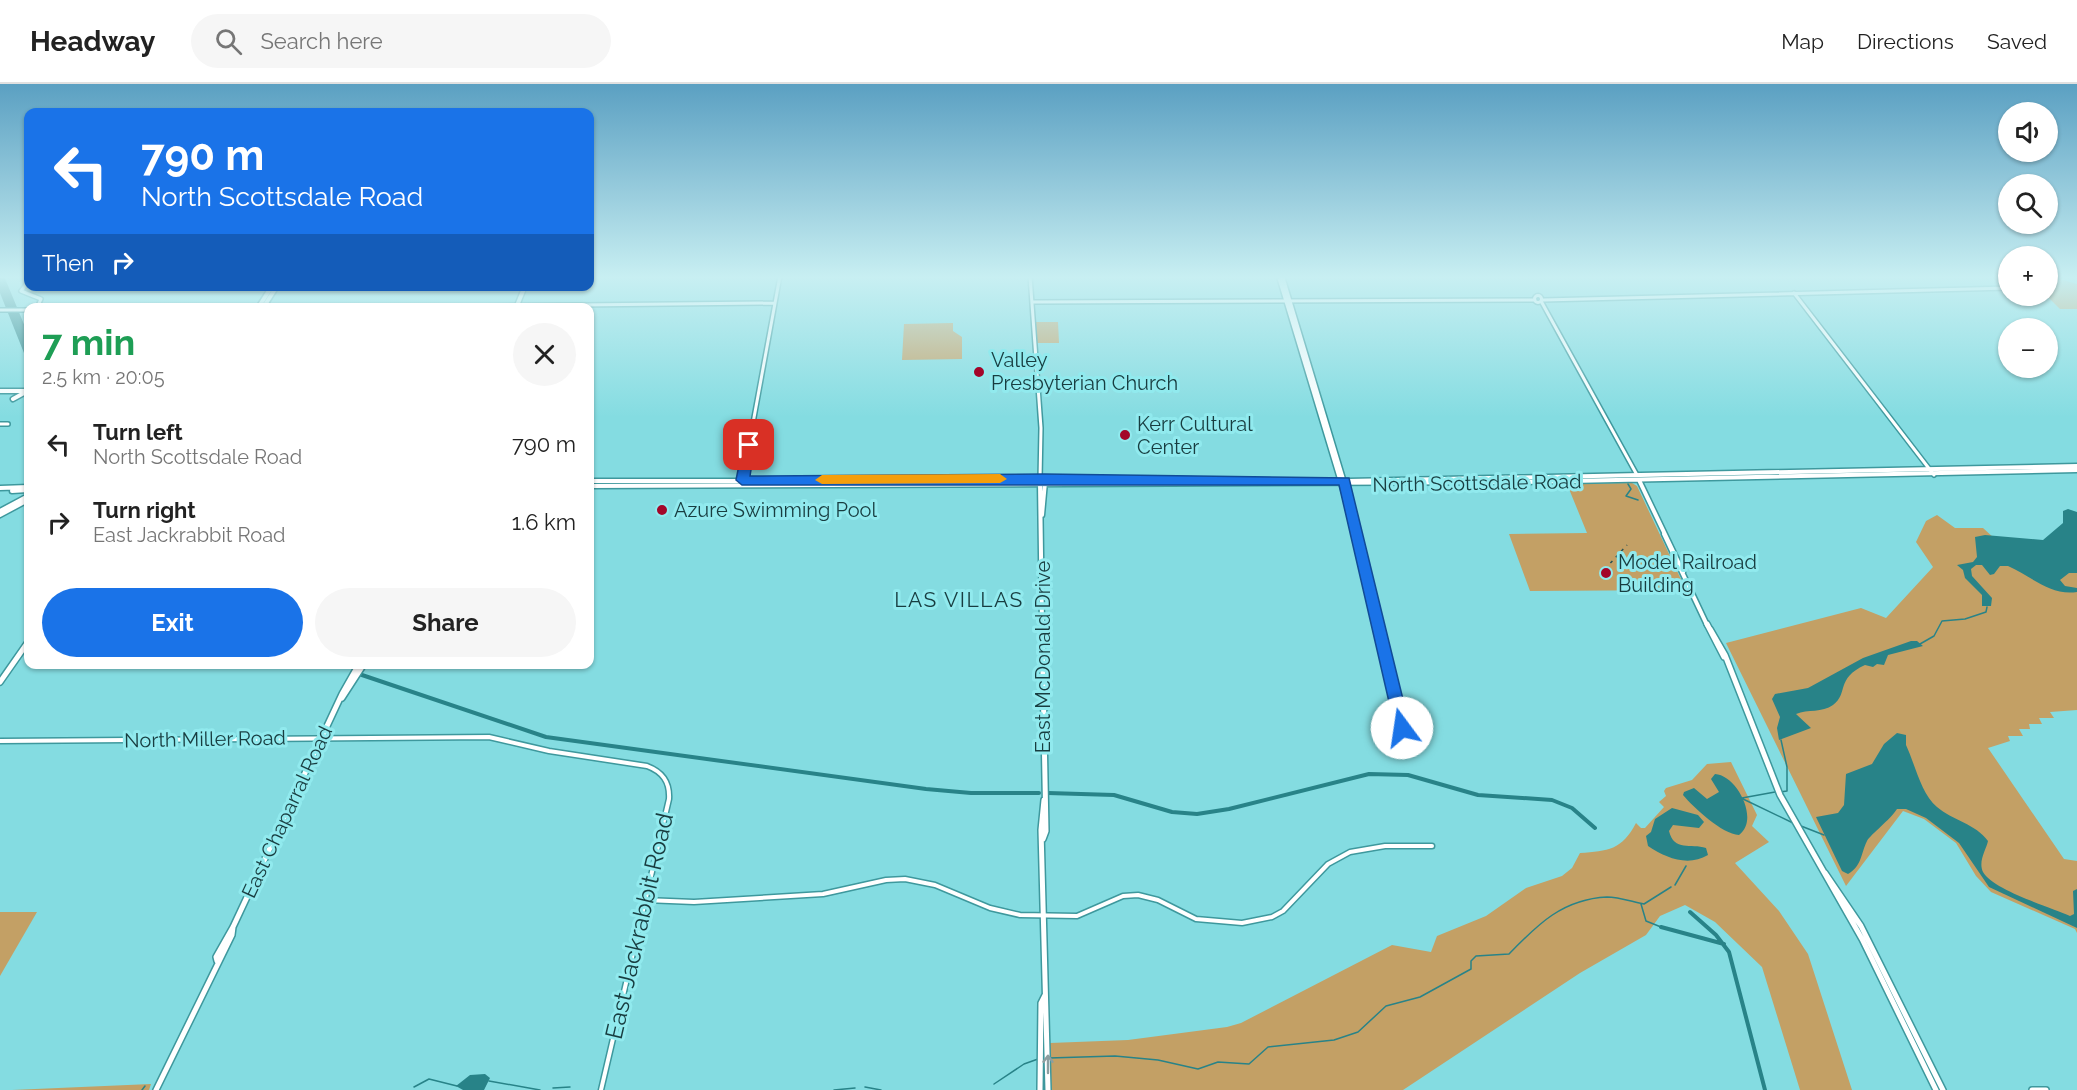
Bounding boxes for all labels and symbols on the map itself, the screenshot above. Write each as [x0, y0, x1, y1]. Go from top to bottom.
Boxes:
place label: Valley Presbyterian Church [991, 348, 1178, 395]
marker: Valley Presbyterian Church [972, 365, 986, 379]
place label: Kerr Cultural Center [1137, 412, 1253, 459]
pin [723, 419, 774, 470]
marker: Kerr Cultural Center [1118, 428, 1132, 442]
street label: North Scottsdale Road [1372, 469, 1582, 497]
place label: Azure Swimming Pool [674, 498, 877, 522]
marker: Azure Swimming Pool [655, 503, 669, 517]
place label: Model Railroad Building [1618, 550, 1757, 597]
street label: East McDonald Drive [1031, 561, 1055, 753]
marker: Model Railroad Building [1599, 566, 1613, 580]
district label: LAS VILLAS [894, 587, 1024, 612]
position arrow [1370, 696, 1434, 760]
street label: East Chaparral Road [237, 722, 337, 902]
street label: North Miller Road [124, 726, 286, 752]
street label: East Jackrabbit Road [599, 810, 679, 1042]
one-way arrow [1042, 1054, 1054, 1074]

